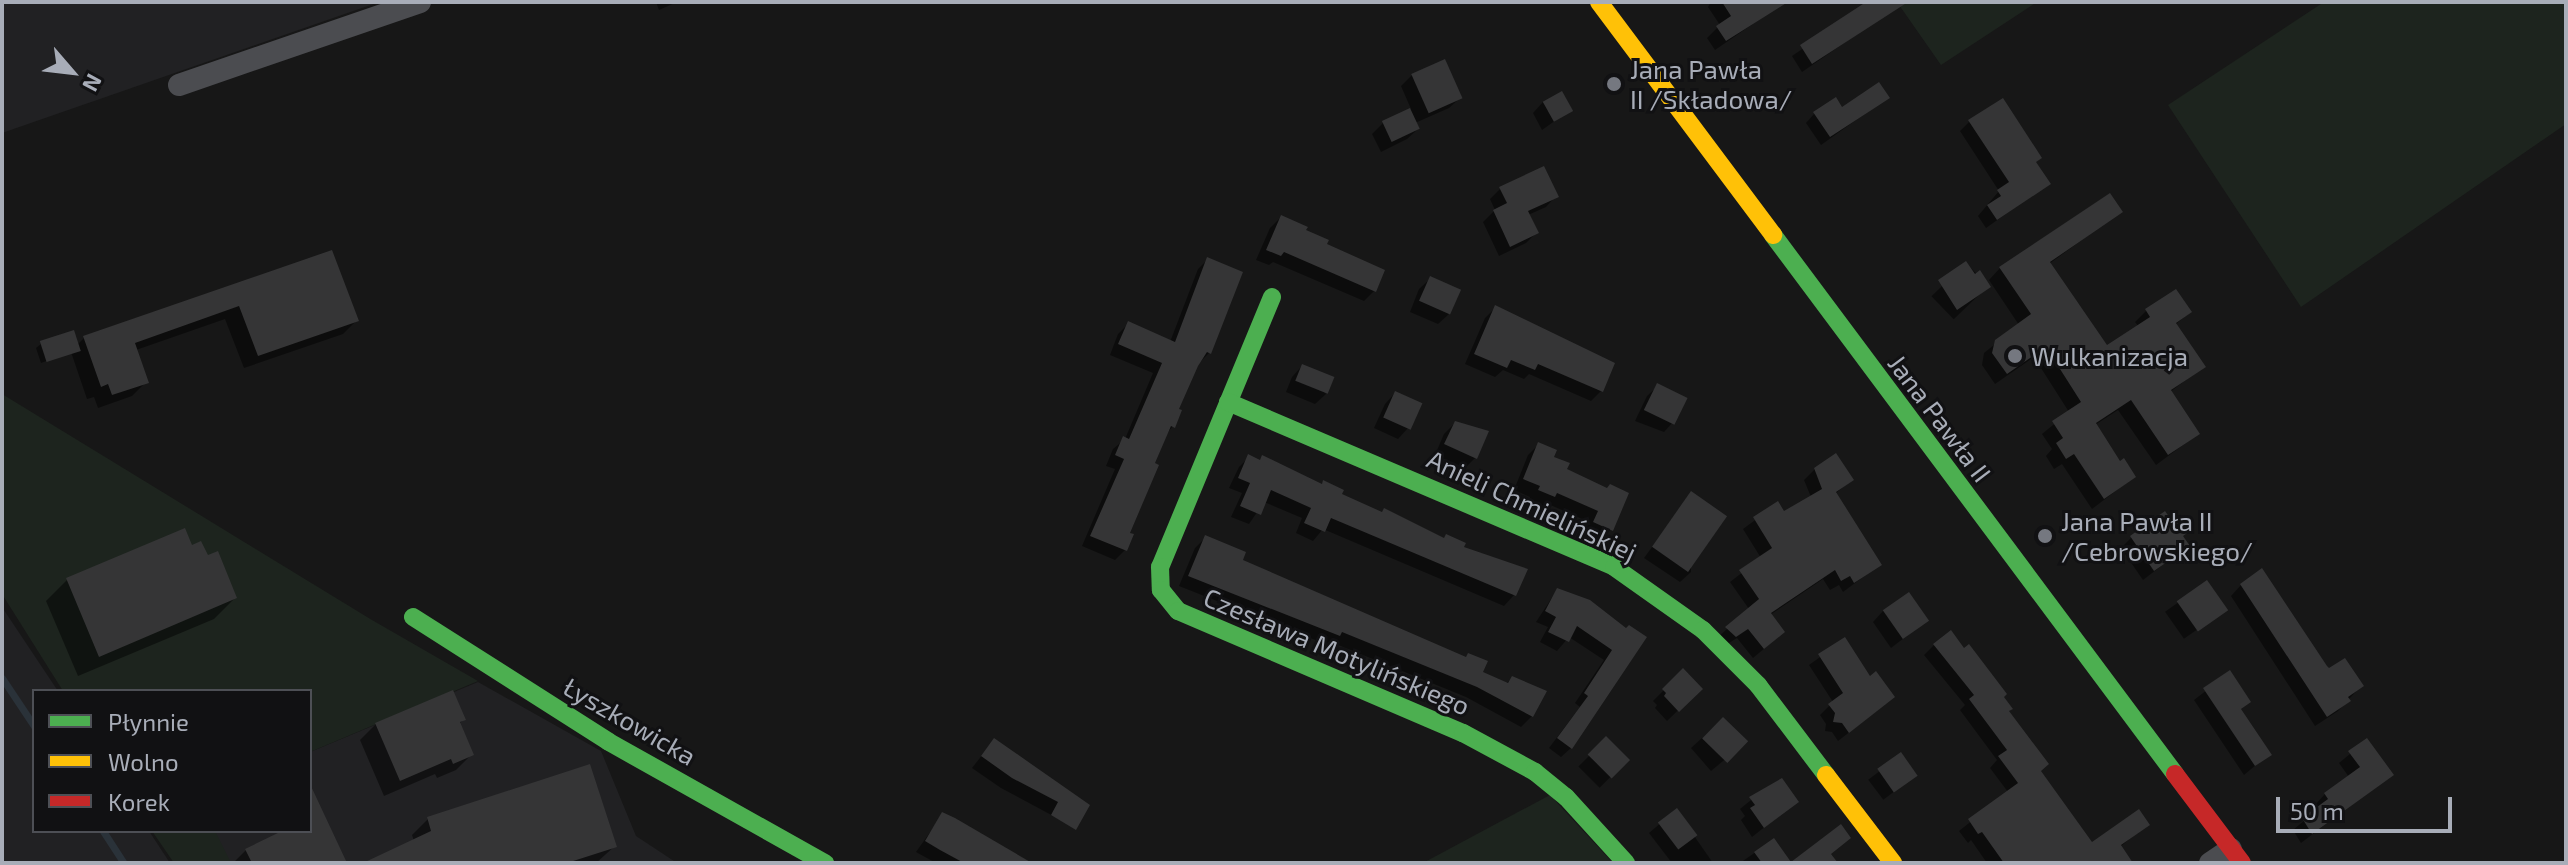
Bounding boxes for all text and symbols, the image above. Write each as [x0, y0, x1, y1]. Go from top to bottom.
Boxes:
north arrow [32, 32, 112, 112]
place label: Jana Pawła II /Składowa/ [1630, 53, 1792, 114]
text: N [78, 70, 108, 96]
marker: Jana Pawła II /Składowa/ [1605, 75, 1623, 93]
place label: Wulkanizacja [2031, 340, 2188, 372]
marker: Wulkanizacja [2006, 347, 2024, 365]
street label: Jana Pawła II [1882, 348, 1998, 488]
street label: Anieli Chmielińskiej [1422, 443, 1642, 567]
place label: Jana Pawła II /Cebrowskiego/ [2061, 505, 2253, 566]
marker: Jana Pawła II /Cebrowskiego/ [2036, 527, 2054, 545]
street label: Czesława Motylińskiego [1199, 581, 1475, 721]
street label: Łyszkowicka [558, 671, 702, 771]
legend [32, 689, 312, 833]
text: Płynnie [108, 707, 189, 736]
text: Wolno [108, 747, 179, 776]
scale bar [2280, 781, 2456, 831]
text: Korek [108, 787, 170, 816]
text: 50 m [2290, 796, 2344, 825]

